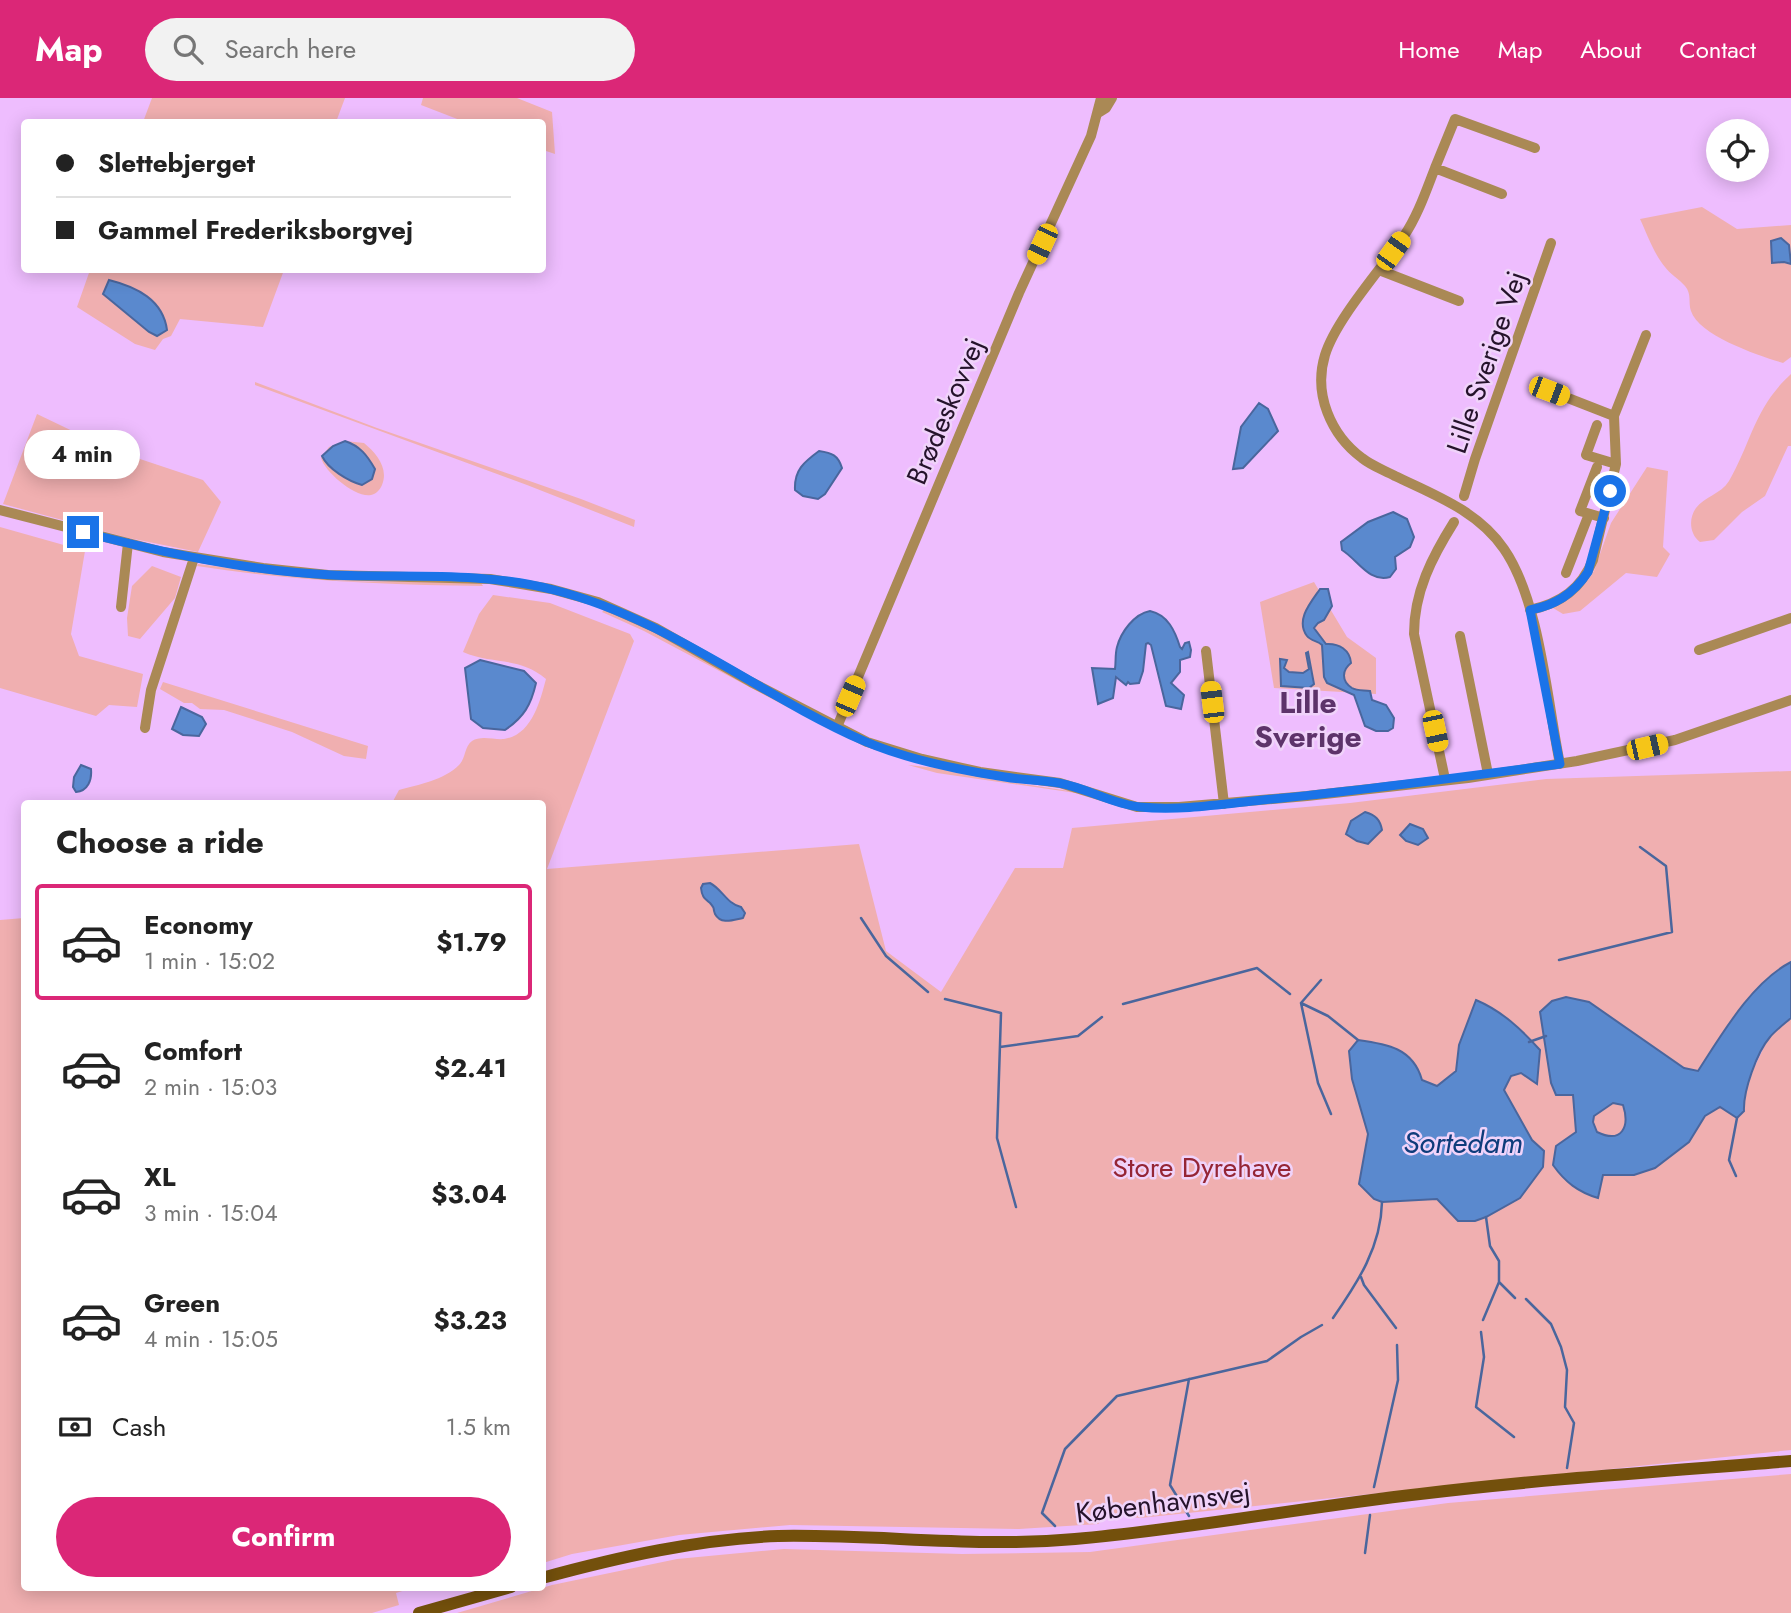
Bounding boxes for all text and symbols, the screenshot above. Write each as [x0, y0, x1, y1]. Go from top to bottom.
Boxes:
search box [145, 18, 635, 81]
text: Map [35, 26, 103, 73]
icon: search [169, 30, 207, 68]
text: Search here [225, 30, 356, 68]
text: Home [1398, 32, 1460, 67]
text: Map [1498, 32, 1542, 67]
text: About [1580, 32, 1641, 67]
text: Contact [1679, 32, 1756, 67]
map controls [1706, 119, 1769, 182]
button: locate [1706, 119, 1769, 182]
text: Slettebjerget [98, 144, 255, 182]
text: Gammel Frederiksborgvej [98, 211, 413, 249]
car [1024, 221, 1061, 267]
car [1373, 228, 1414, 274]
street label: Lille Sverige Vej [1436, 265, 1537, 459]
street label: Brødeskovvej [896, 332, 995, 491]
car [1526, 374, 1573, 408]
callout: 4 min [25, 430, 141, 480]
text: 4 min [51, 437, 113, 471]
route start [1594, 475, 1626, 507]
route end [67, 516, 99, 548]
car [833, 673, 868, 719]
car [1200, 680, 1225, 724]
district label: Lille Sverige [1254, 681, 1362, 758]
car [1421, 708, 1450, 754]
car [1625, 732, 1670, 762]
text: Choose a ride [56, 819, 264, 865]
text: Economy [144, 906, 253, 944]
icon: car [60, 911, 123, 974]
text: $1.79 [436, 923, 507, 961]
text: 1 min · 15:02 [144, 944, 275, 978]
text: Comfort [144, 1032, 242, 1070]
icon: car [60, 1037, 123, 1100]
text: $2.41 [434, 1049, 507, 1087]
text: 2 min · 15:03 [144, 1070, 277, 1104]
water label: Sortedam [1403, 1121, 1523, 1164]
park label: Store Dyrehave [1112, 1147, 1292, 1188]
text: XL [144, 1158, 176, 1196]
icon: car [60, 1163, 123, 1226]
text: $3.04 [431, 1175, 507, 1213]
text: 3 min · 15:04 [144, 1196, 278, 1230]
text: Green [144, 1284, 220, 1322]
icon: car [60, 1289, 123, 1352]
text: $3.23 [433, 1301, 507, 1339]
text: 4 min · 15:05 [144, 1322, 278, 1356]
icon: cash [56, 1408, 94, 1446]
text: Cash [112, 1408, 166, 1446]
text: 1.5 km [446, 1410, 511, 1444]
street label: Københavnsvej [1073, 1471, 1253, 1534]
button: Confirm [56, 1497, 511, 1577]

